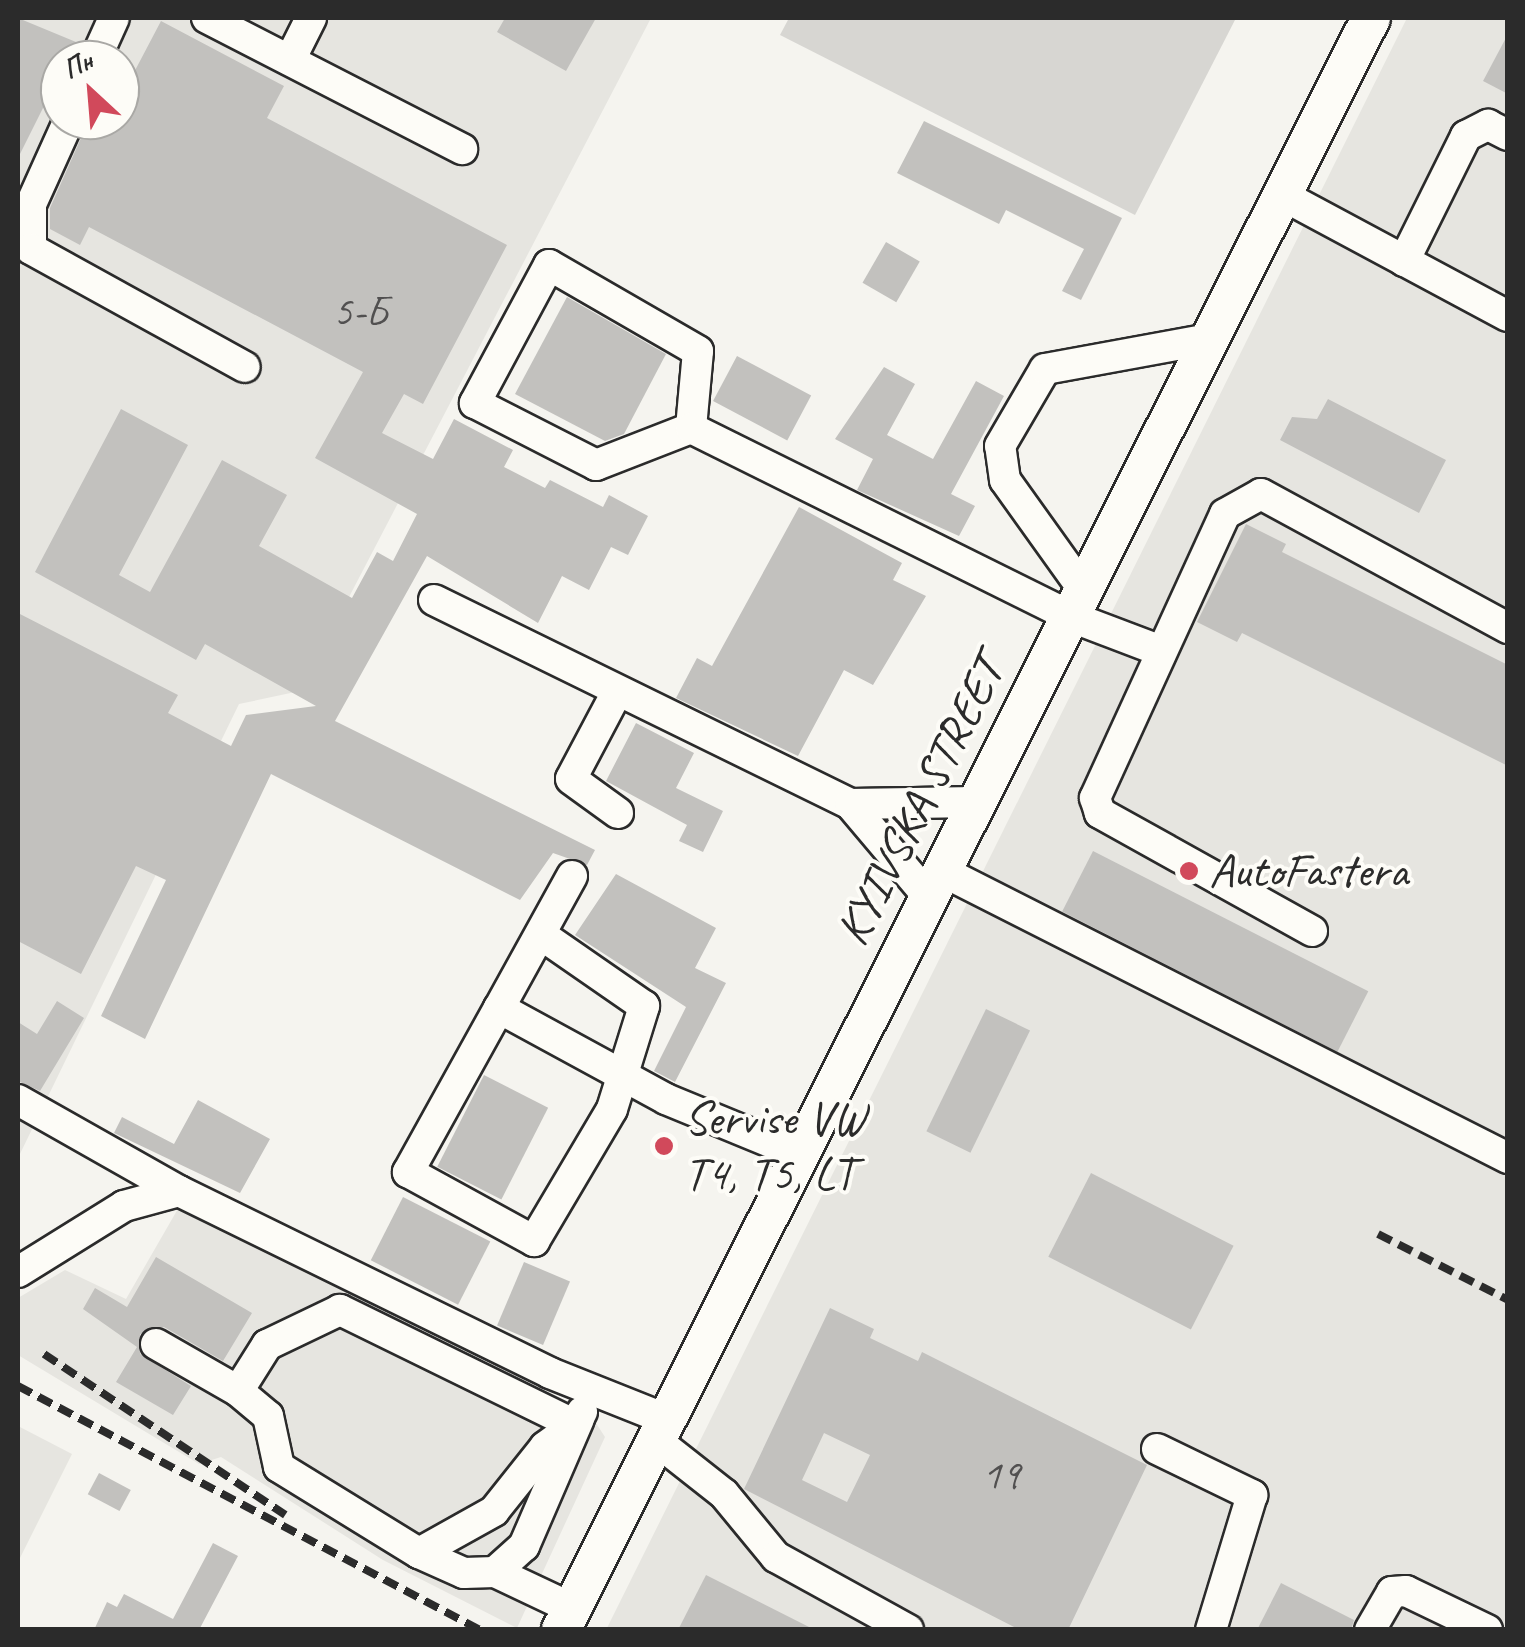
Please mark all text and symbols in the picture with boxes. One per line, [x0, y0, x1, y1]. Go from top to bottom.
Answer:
north arrow [40, 40, 140, 140]
text: Пн [57, 42, 98, 87]
house number: 5-Б [333, 287, 387, 337]
street label: KYIVSKA STREET [823, 648, 1017, 954]
place label: AutoFastera [1209, 842, 1408, 900]
marker: AutoFastera [1178, 860, 1200, 882]
place label: Servise VW T4, T5, LT [684, 1089, 866, 1202]
marker: Servise VW T4, T5, LT [653, 1135, 675, 1157]
house number: 19 [982, 1450, 1020, 1500]

